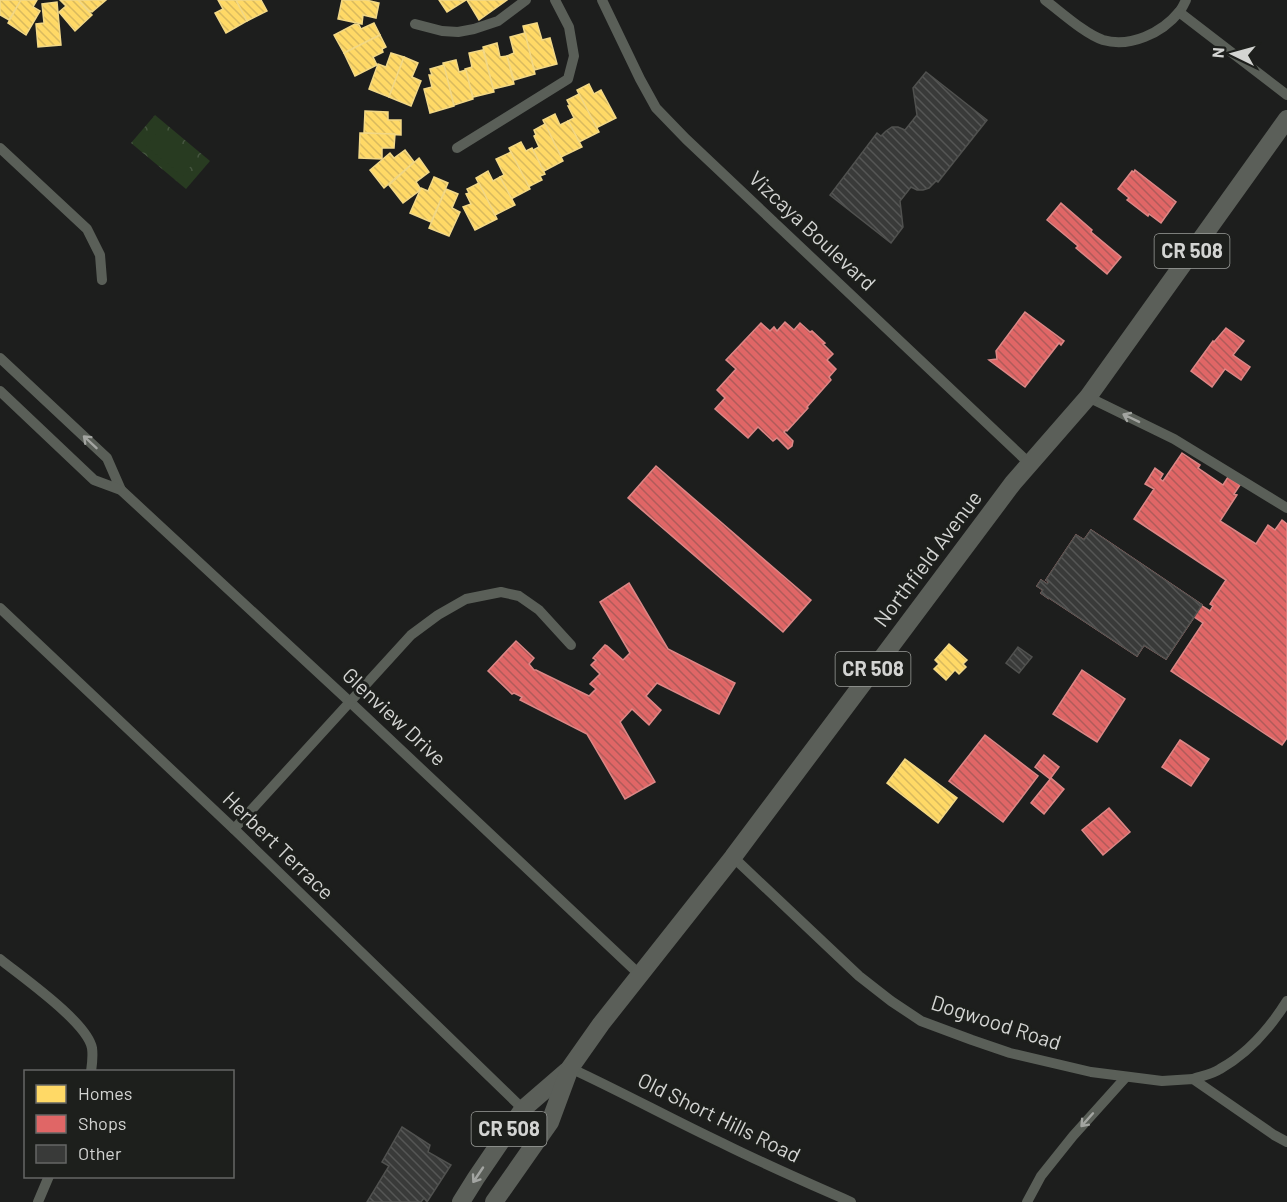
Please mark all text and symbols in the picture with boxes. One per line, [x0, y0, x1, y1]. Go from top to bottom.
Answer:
north arrow [1203, 24, 1263, 84]
text: N [1208, 47, 1227, 59]
street label: Vizcaya Boulevard [744, 165, 882, 295]
road number: CR 508 [1154, 234, 1230, 268]
one-way arrow [1122, 412, 1140, 423]
one-way arrow [82, 434, 97, 449]
street label: Northfield Avenue [868, 485, 986, 631]
road number: CR 508 [836, 652, 910, 686]
street label: Glenview Drive [338, 662, 452, 770]
street label: Herbert Terrace [218, 786, 340, 904]
street label: Dogwood Road [928, 989, 1065, 1054]
street label: Old Short Hills Road [634, 1066, 805, 1167]
legend [24, 1070, 234, 1178]
text: Homes [78, 1082, 132, 1104]
text: Shops [78, 1112, 127, 1134]
road number: CR 508 [472, 1112, 546, 1146]
one-way arrow [1080, 1113, 1094, 1128]
text: Other [78, 1142, 122, 1164]
one-way arrow [472, 1166, 484, 1183]

